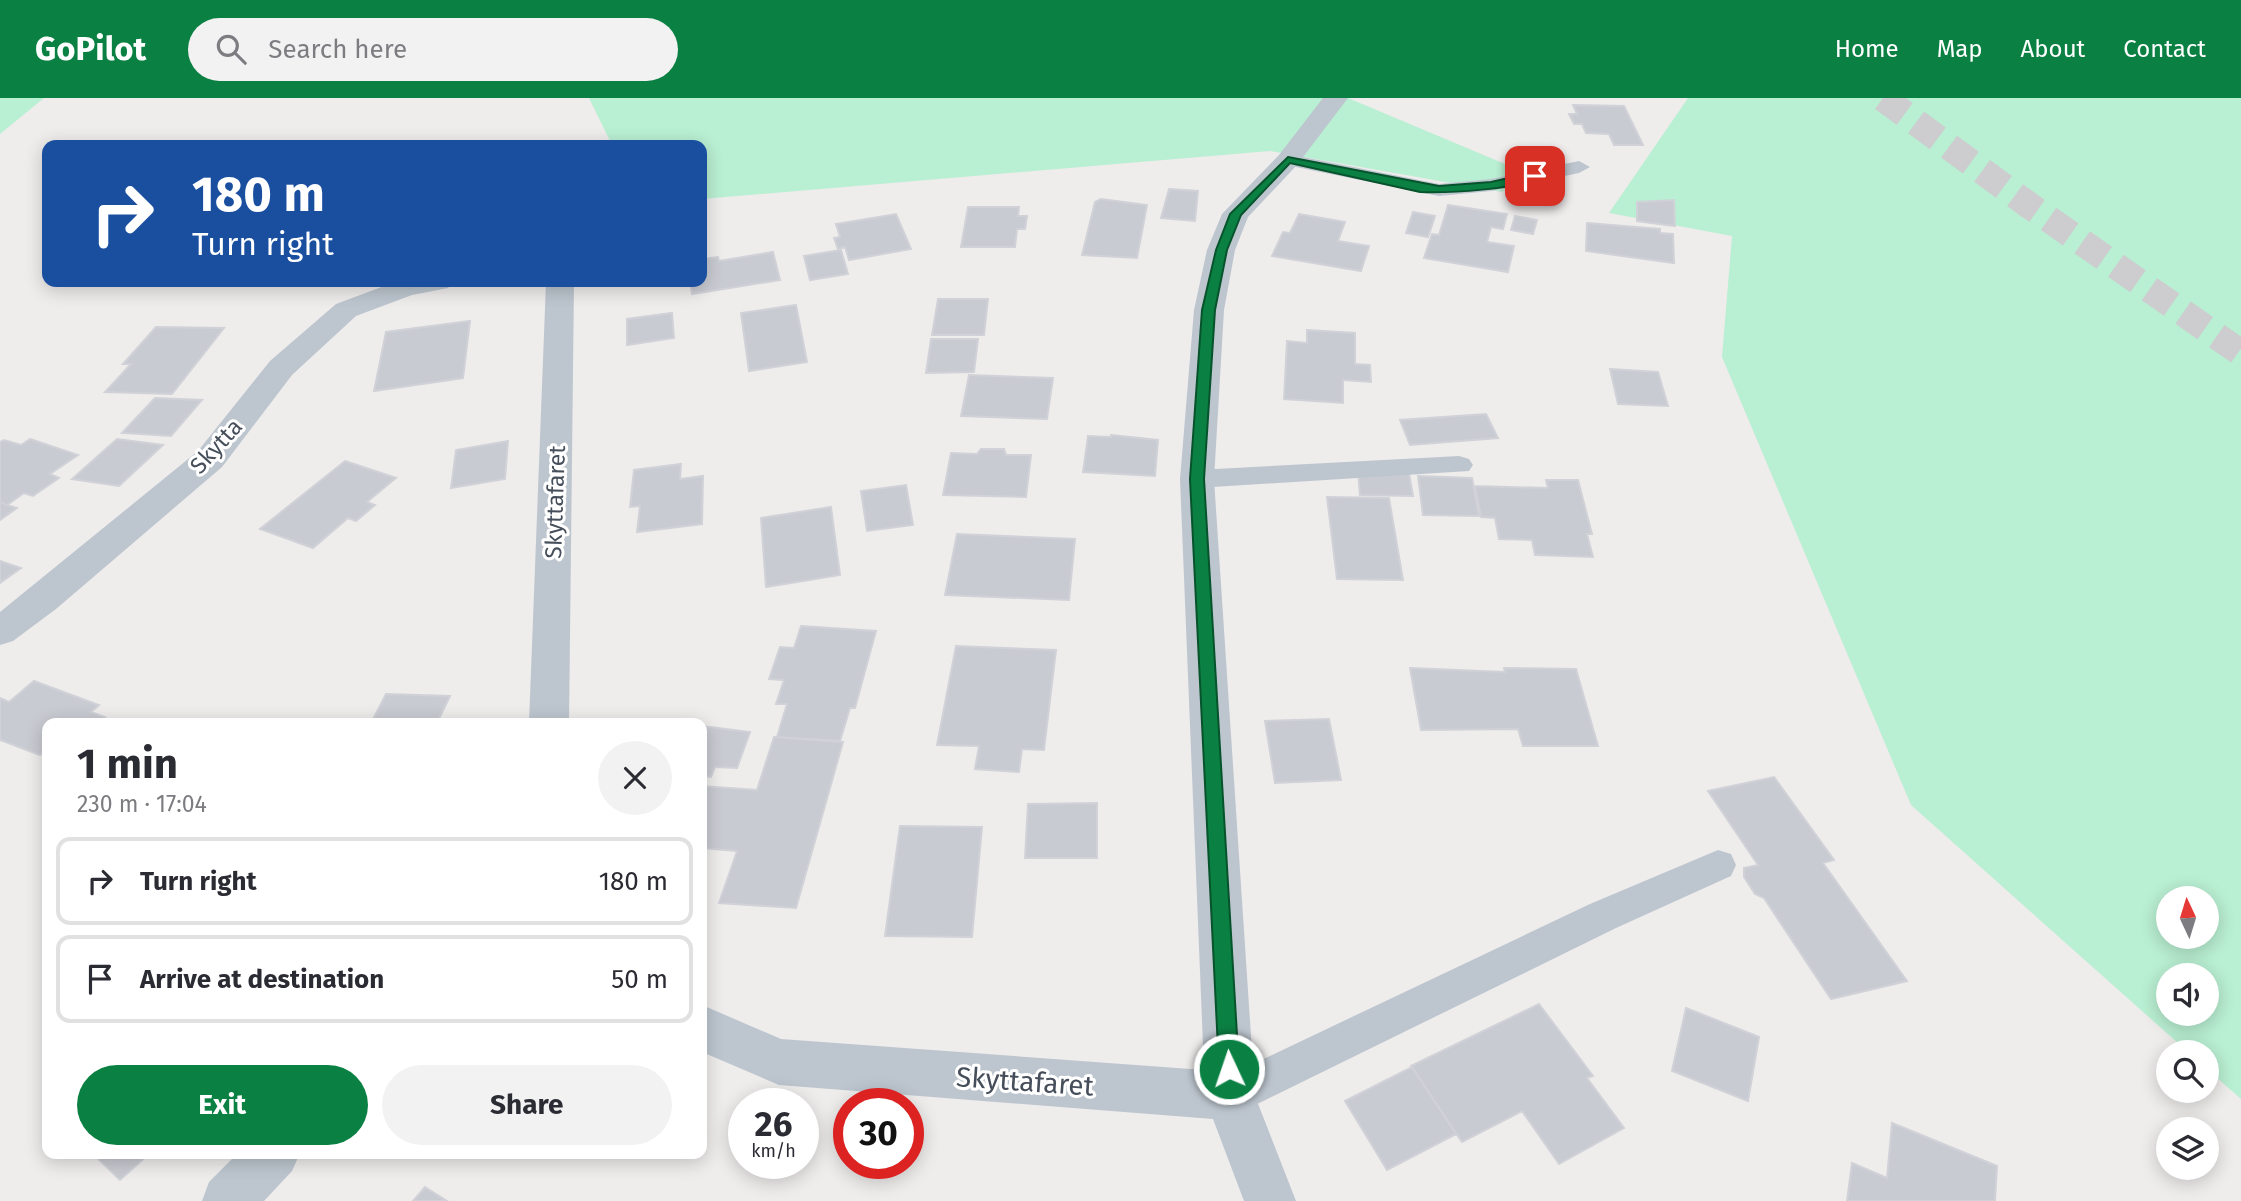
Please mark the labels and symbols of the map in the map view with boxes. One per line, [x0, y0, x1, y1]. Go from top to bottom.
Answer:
pin [1505, 146, 1565, 206]
street label: Skytta [184, 413, 248, 479]
street label: Skyttafaret [539, 444, 571, 559]
north arrow [2156, 886, 2219, 948]
position arrow [1192, 1032, 1266, 1106]
street label: Skyttafaret [955, 1060, 1096, 1103]
speed limit sign: 30 [833, 1088, 924, 1179]

